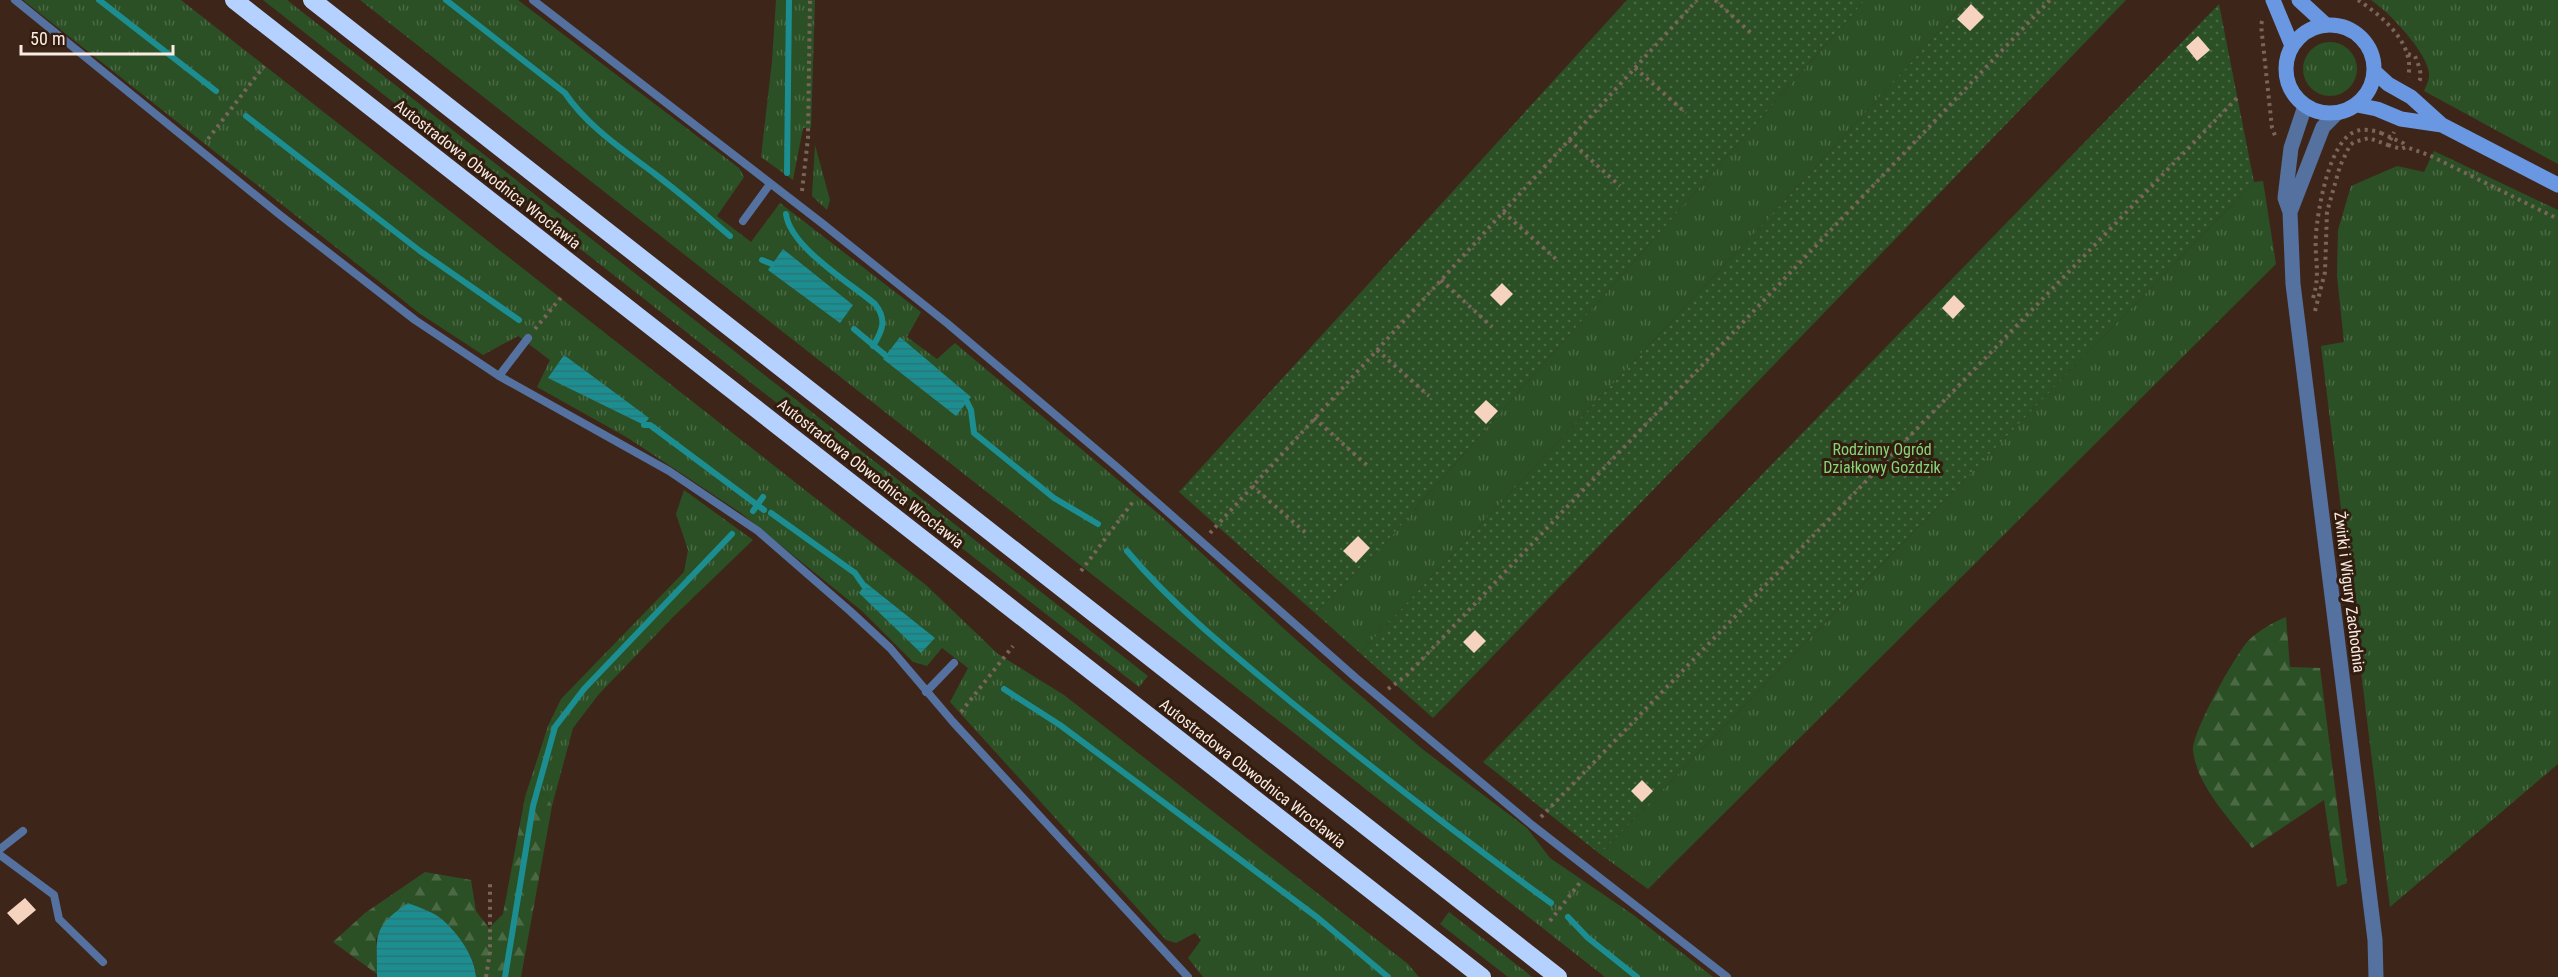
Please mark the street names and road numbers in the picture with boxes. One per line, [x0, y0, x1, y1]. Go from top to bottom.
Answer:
street label: Autostradowa Obwodnica Wrocławia [391, 96, 585, 253]
street label: Autostradowa Obwodnica Wrocławia [774, 395, 968, 552]
street label: Żwirki i Wigury Zachodnia [2330, 510, 2369, 674]
street label: Autostradowa Obwodnica Wrocławia [1156, 695, 1350, 852]

